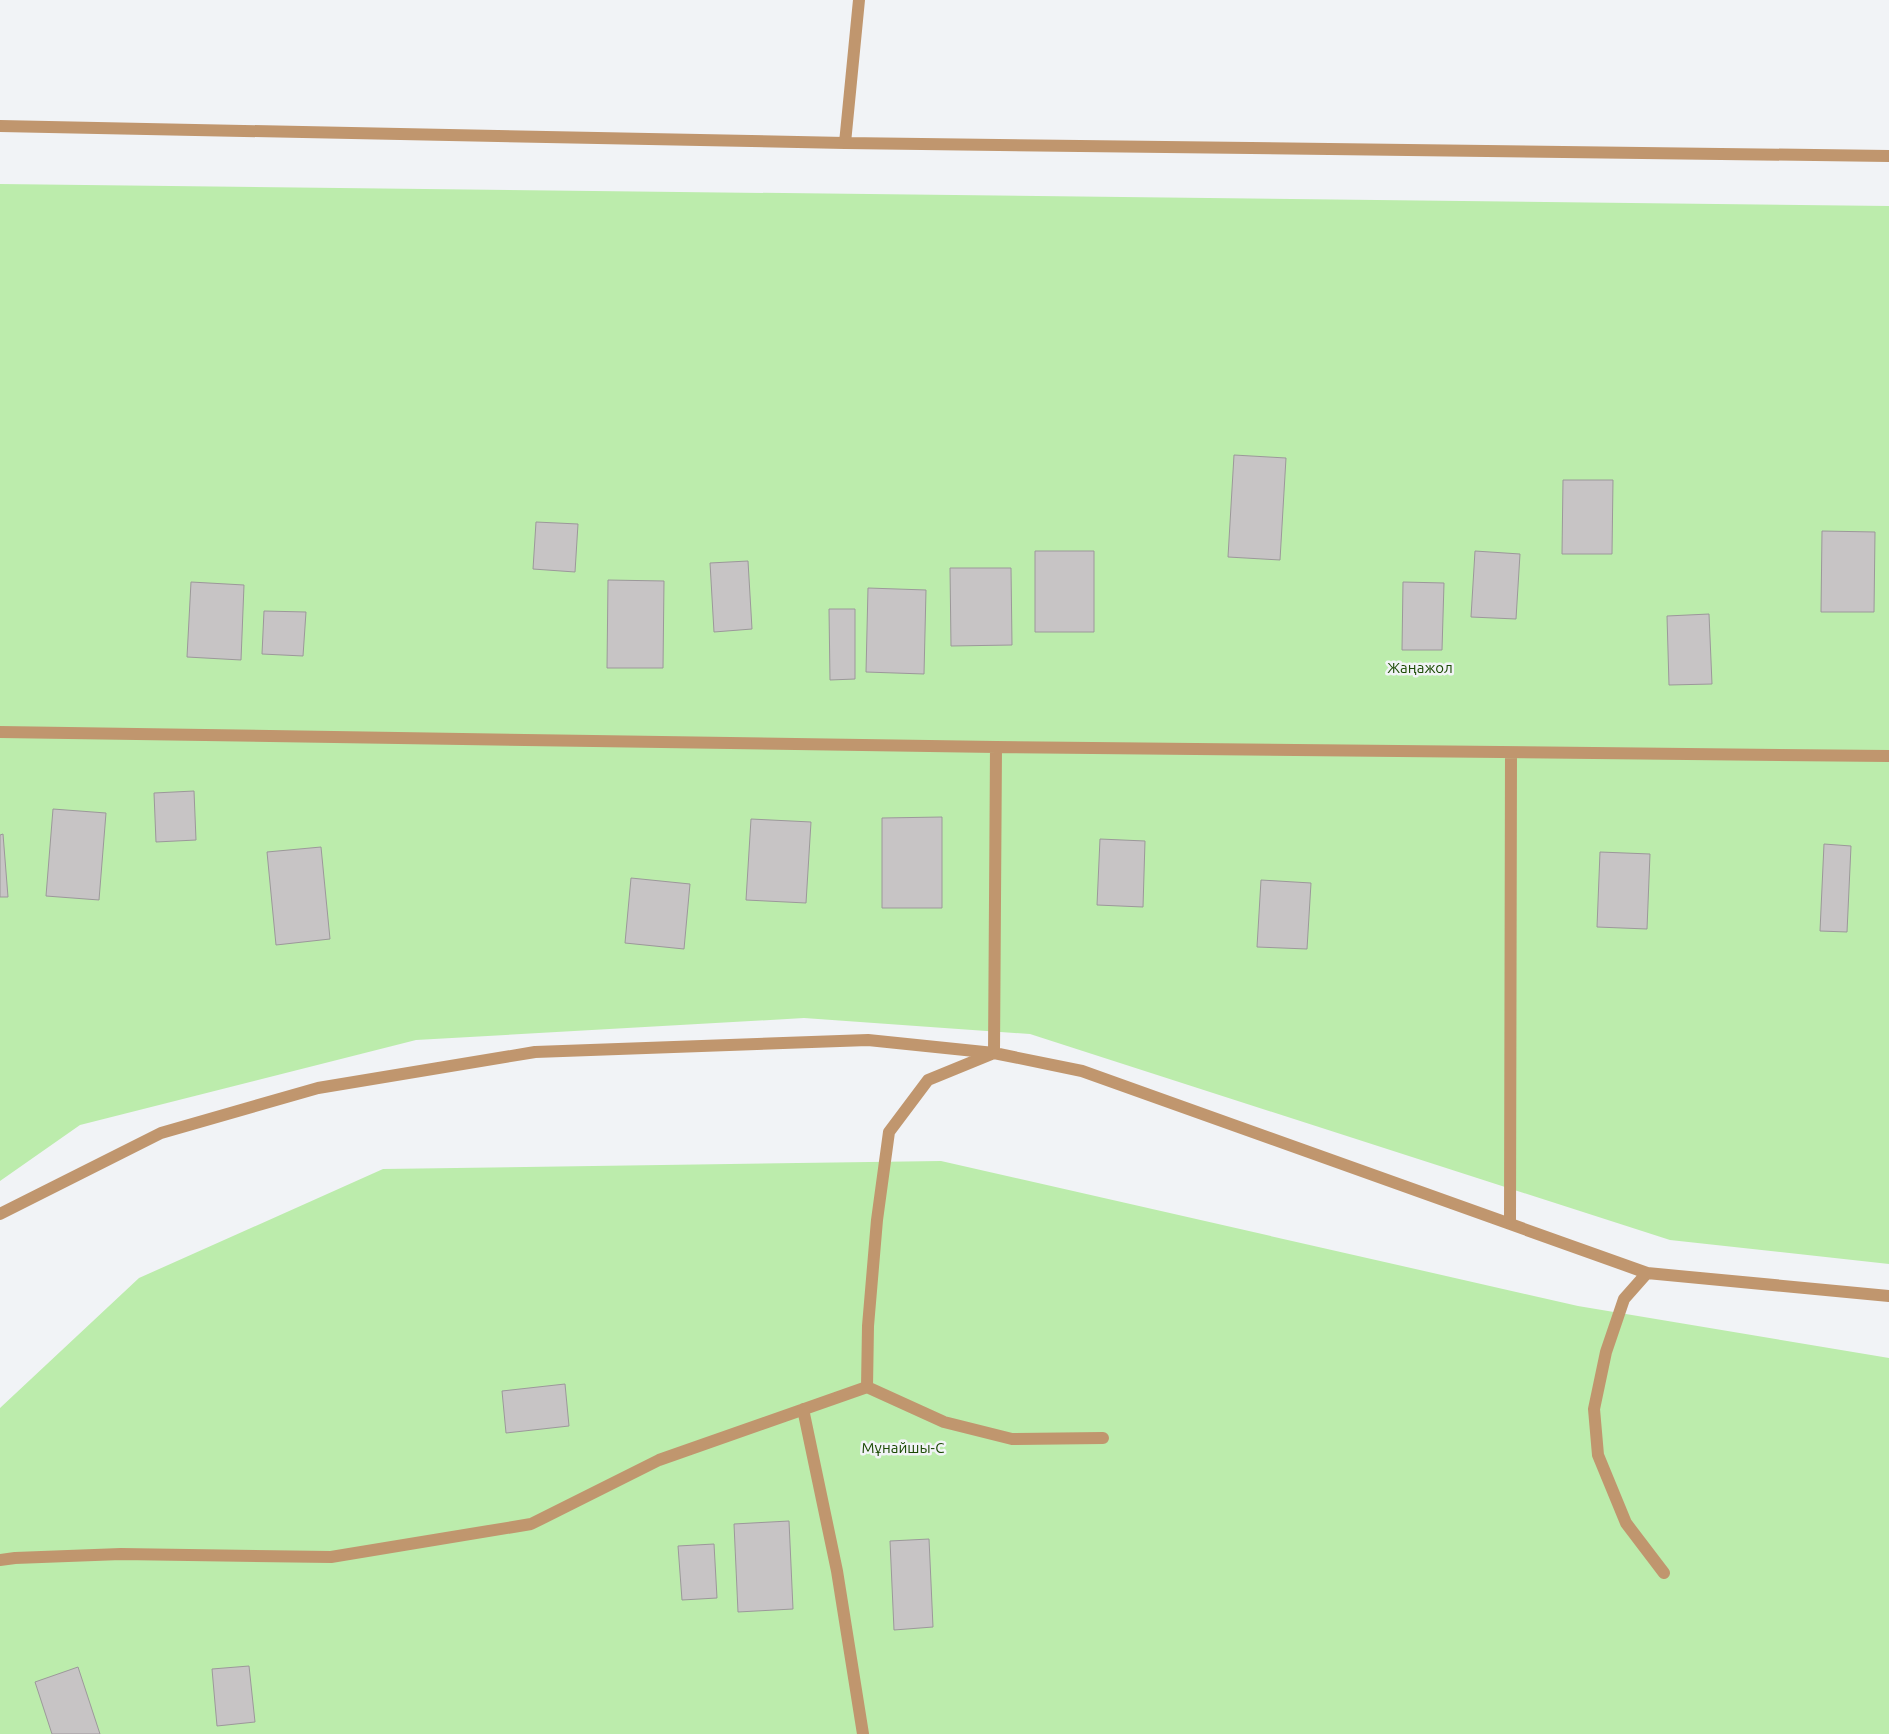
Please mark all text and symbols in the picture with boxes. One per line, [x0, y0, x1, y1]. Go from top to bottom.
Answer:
park label: Жаңажол [1387, 659, 1453, 676]
park label: Мұнайшы-С [862, 1439, 944, 1456]

